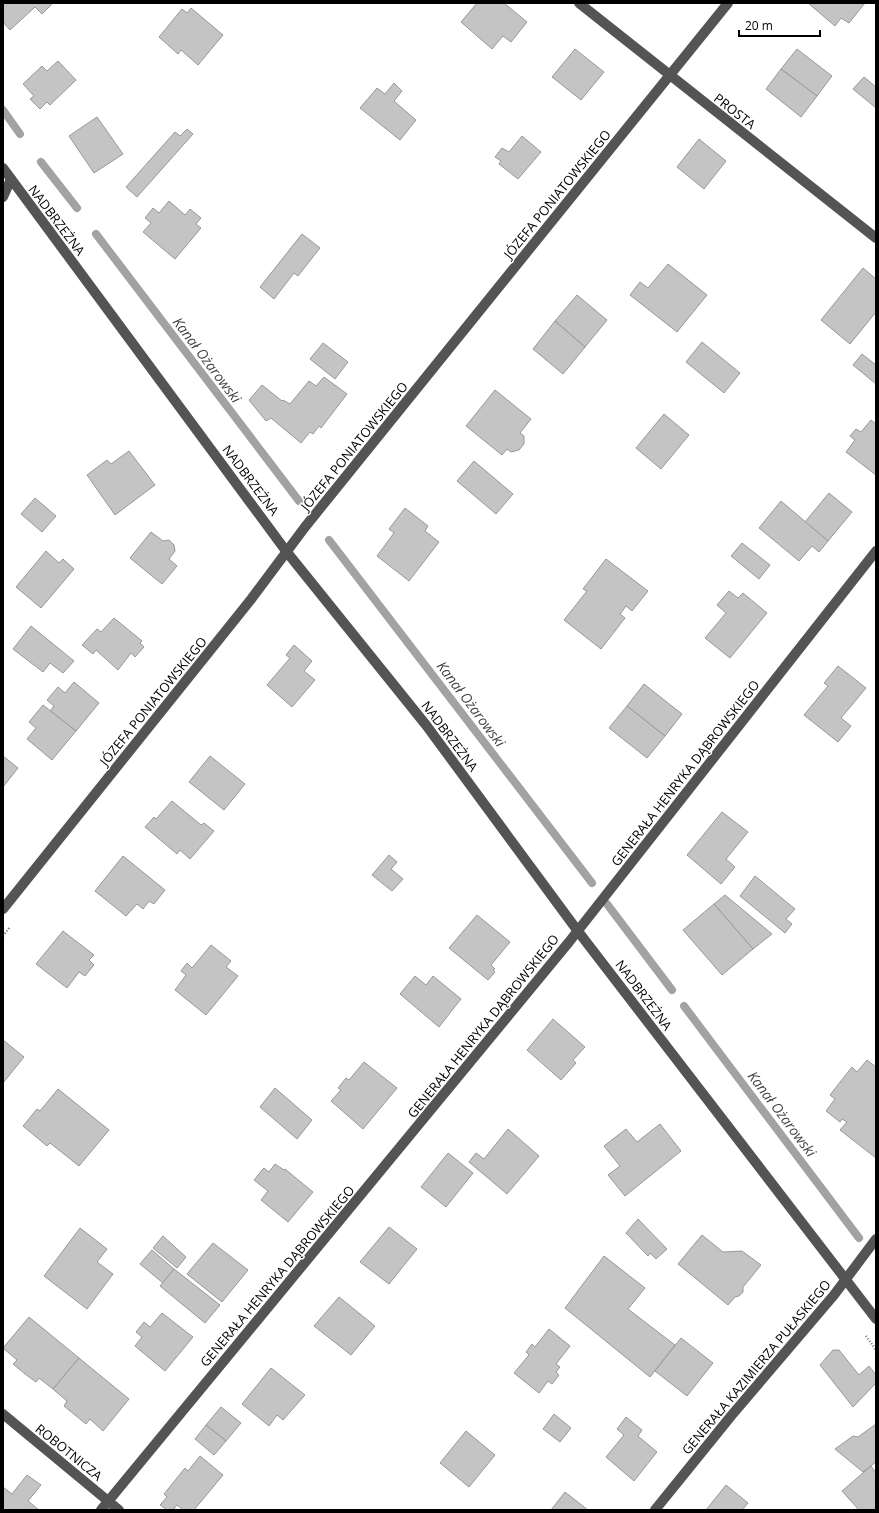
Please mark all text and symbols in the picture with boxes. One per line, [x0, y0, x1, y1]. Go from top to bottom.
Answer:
scale bar [739, 12, 820, 38]
text: 20 m [745, 17, 773, 34]
street label: PROSTA [710, 89, 760, 133]
street label: JÓZEFA PONIATOWSKIEGO [498, 126, 615, 264]
street label: NADBRZEŻNA [25, 181, 90, 260]
water label: Kanał Ożarowski [169, 313, 246, 407]
street label: JÓZEFA PONIATOWSKIEGO [295, 378, 412, 516]
street label: NADBRZEŻNA [219, 441, 284, 520]
street label: JÓZEFA PONIATOWSKIEGO [94, 633, 211, 771]
water label: Kanał Ożarowski [433, 657, 510, 751]
street label: GENERAŁA HENRYKA DĄBROWSKIEGO [607, 676, 763, 870]
street label: NADBRZEŻNA [418, 697, 483, 776]
street label: GENERAŁA HENRYKA DĄBROWSKIEGO [403, 930, 563, 1122]
street label: NADBRZEŻNA [612, 956, 677, 1035]
water label: Kanał Ożarowski [744, 1067, 821, 1161]
street label: GENERAŁA HENRYKA DĄBROWSKIEGO [196, 1182, 358, 1370]
street label: GENERAŁA KAZIMIERZA PUŁASKIEGO [677, 1276, 835, 1458]
street label: ROBOTNICZA [32, 1419, 107, 1485]

